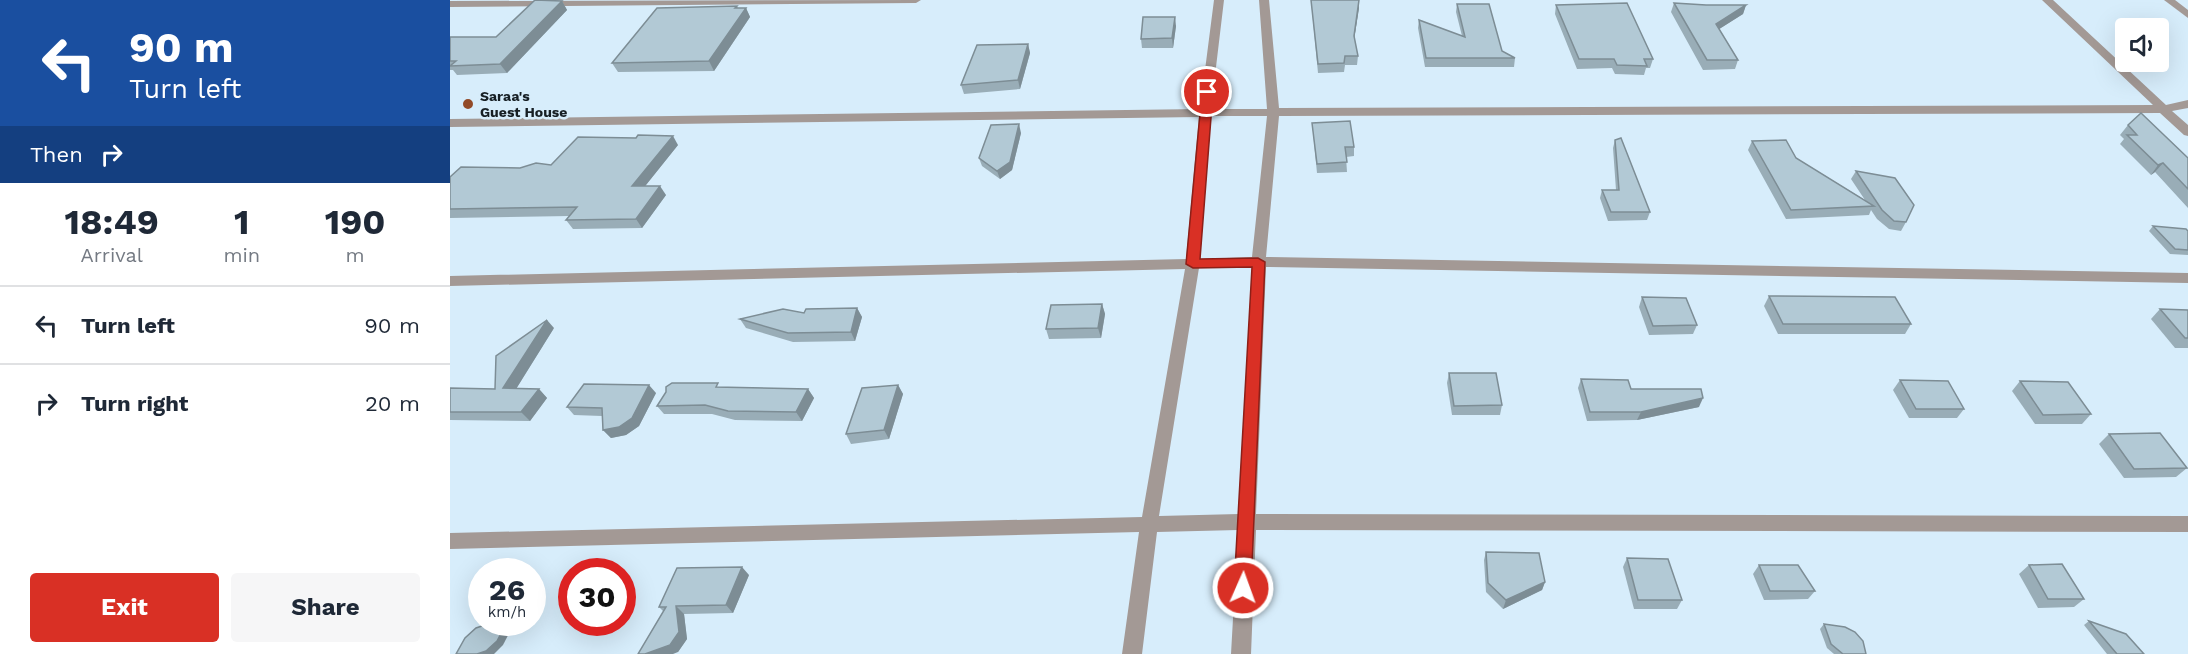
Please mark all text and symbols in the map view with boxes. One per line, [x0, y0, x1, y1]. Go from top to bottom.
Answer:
map controls [2115, 18, 2169, 72]
button: sound [2115, 18, 2169, 72]
text: 90 m [129, 23, 233, 72]
icon: left [30, 24, 108, 102]
pin [1181, 66, 1232, 117]
text: Turn left [129, 73, 241, 105]
icon: arrive [1190, 75, 1223, 108]
place label: Saraa's Guest House [480, 88, 567, 120]
marker: Saraa's Guest House [461, 97, 475, 111]
icon: right [95, 138, 128, 171]
text: Then [30, 142, 83, 167]
text: 18:49 [64, 201, 159, 243]
text: 1 [234, 201, 250, 243]
text: 190 [325, 201, 386, 243]
text: Arrival [80, 243, 143, 267]
text: min [223, 243, 260, 267]
text: m [346, 243, 365, 267]
icon: left [30, 309, 63, 342]
text: Turn left [81, 313, 175, 338]
text: 90 m [364, 313, 420, 338]
icon: right [30, 387, 63, 420]
text: Turn right [81, 391, 188, 416]
text: 20 m [365, 391, 420, 416]
position arrow [1211, 556, 1275, 620]
speed limit sign: 30 [558, 558, 636, 636]
text: 26 [489, 572, 525, 607]
button: Exit [30, 573, 219, 642]
button: Share [231, 573, 420, 642]
text: km/h [488, 603, 526, 621]

